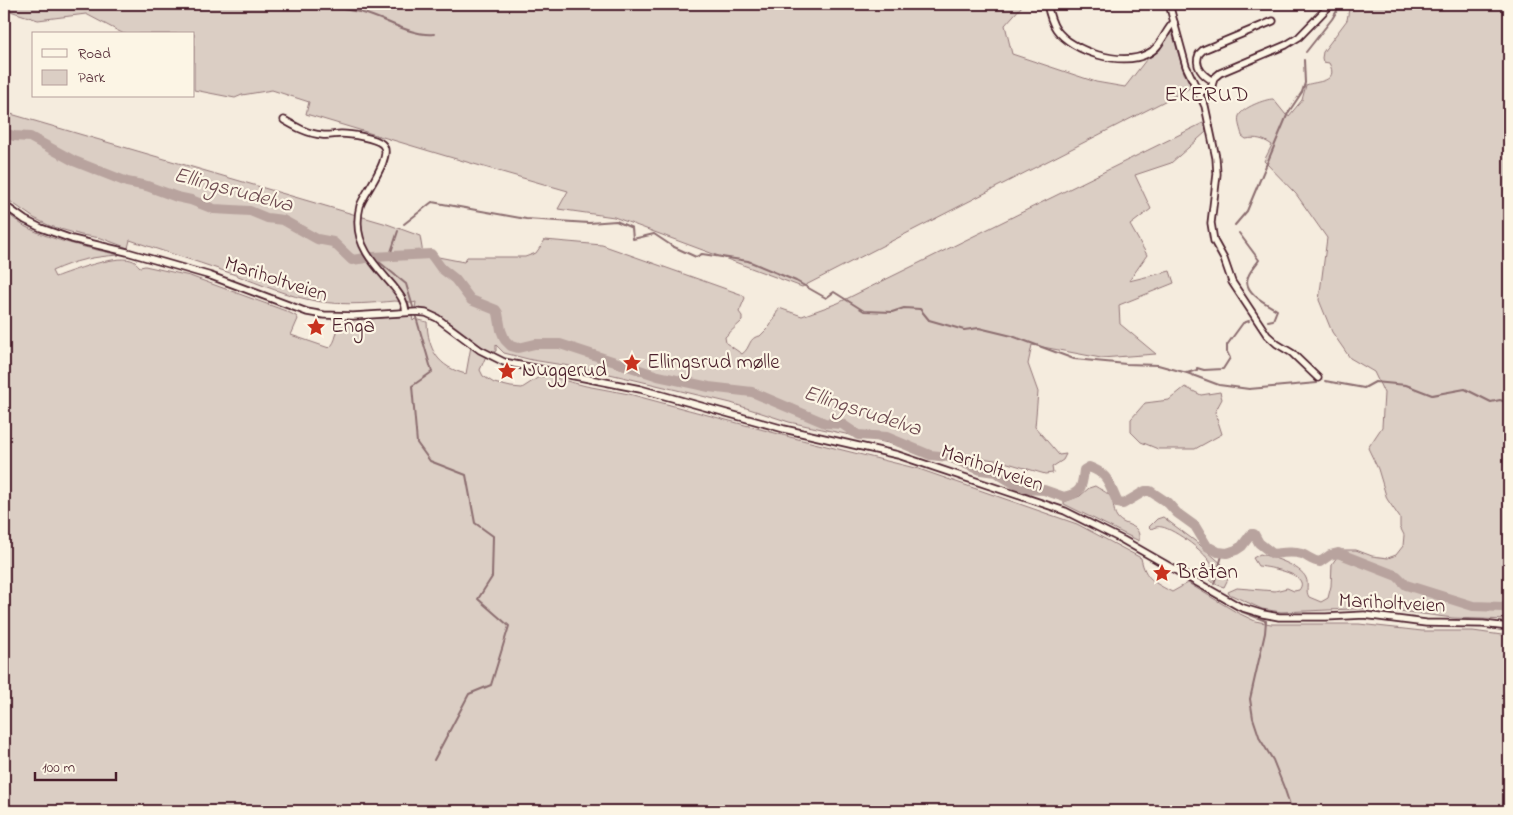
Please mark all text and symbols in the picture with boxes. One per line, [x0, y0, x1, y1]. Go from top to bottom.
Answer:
legend [32, 32, 195, 98]
text: Road [78, 43, 111, 65]
text: Park [78, 67, 106, 89]
district label: EKERUD [1164, 80, 1250, 112]
water label: Ellingsrudelva [170, 160, 297, 223]
street label: Mariholtveien [221, 249, 331, 311]
place label: Enga [331, 312, 375, 344]
place icon: Enga [305, 316, 327, 338]
place label: Ellingsrud mølle [647, 348, 780, 380]
place icon: Ellingsrud mølle [621, 352, 643, 374]
place label: Nuggerud [522, 356, 607, 388]
place icon: Nuggerud [496, 360, 518, 382]
water label: Ellingsrudelva [799, 378, 926, 446]
street label: Mariholtveien [937, 437, 1047, 501]
place label: Bråtan [1176, 558, 1238, 588]
place icon: Bråtan [1151, 562, 1173, 584]
street label: Mariholtveien [1338, 586, 1446, 622]
scale bar [35, 750, 116, 782]
text: 100 m [42, 757, 75, 779]

